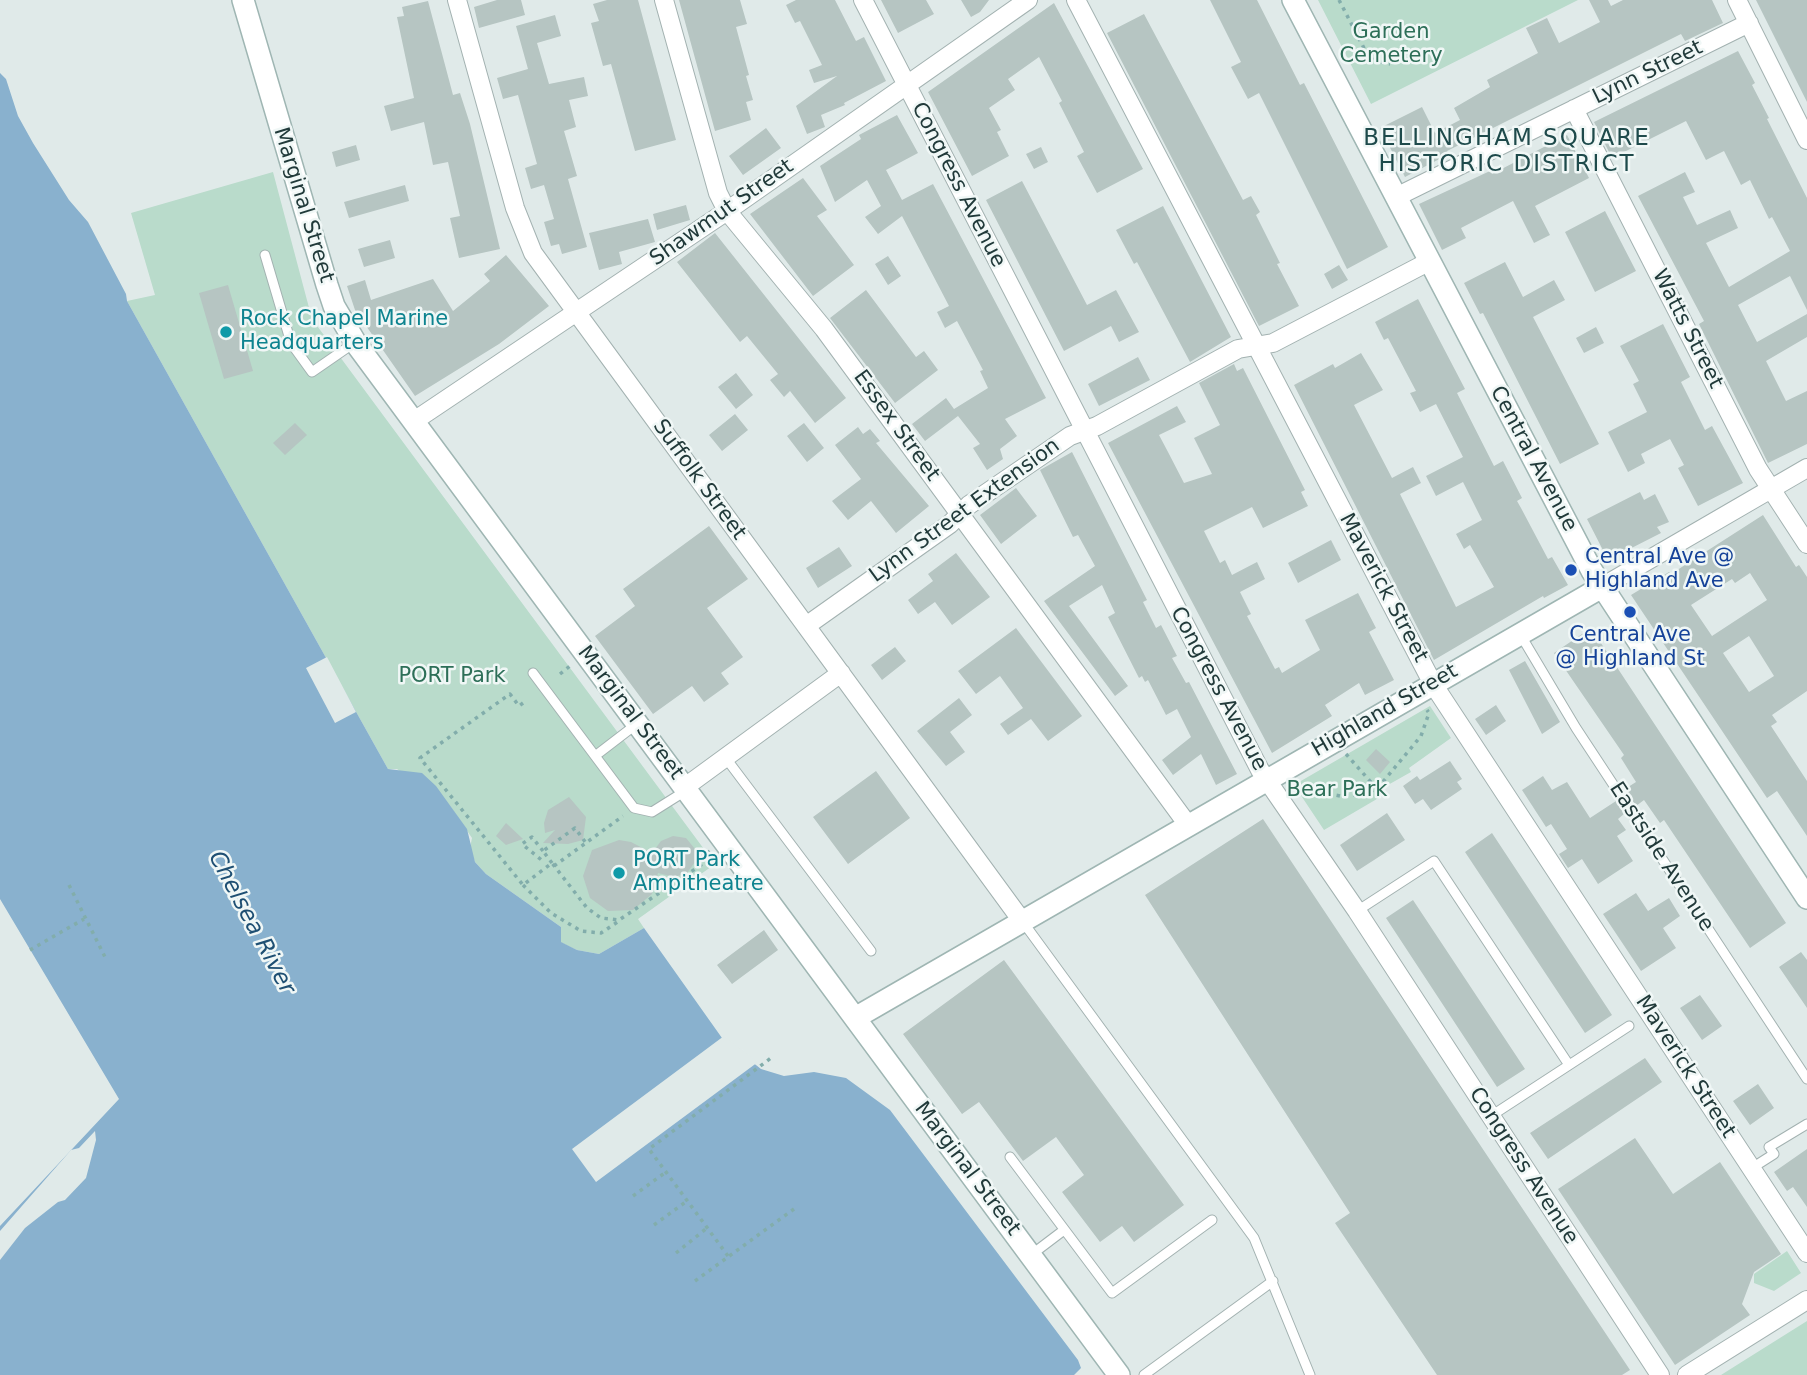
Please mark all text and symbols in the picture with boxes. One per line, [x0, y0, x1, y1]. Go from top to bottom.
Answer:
park label: Garden Cemetery [1339, 20, 1443, 70]
street label: Lynn Street [1589, 36, 1707, 110]
street label: Congress Avenue [906, 98, 1010, 272]
street label: Marginal Street [267, 124, 339, 286]
district label: BELLINGHAM SQUARE HISTORIC DISTRICT [1365, 125, 1649, 179]
street label: Shawmut Street [645, 154, 799, 272]
street label: Watts Street [1646, 265, 1728, 393]
place label: Rock Chapel Marine Headquarters [240, 307, 448, 357]
marker: Rock Chapel Marine Headquarters [218, 324, 234, 340]
street label: Essex Street [847, 366, 945, 486]
street label: Central Avenue [1484, 382, 1582, 536]
street label: Suffolk Street [647, 415, 751, 545]
street label: Lynn Street Extension [865, 433, 1065, 589]
street label: Maverick Street [1333, 509, 1433, 667]
place label: Central Ave @ Highland Ave [1585, 545, 1734, 595]
marker: Central Ave @ Highland Ave [1563, 562, 1579, 578]
street label: Congress Avenue [1164, 603, 1272, 775]
marker: Central Ave @ Highland St [1622, 604, 1638, 620]
place label: Central Ave @ Highland St [1555, 623, 1705, 673]
street label: Marginal Street [572, 641, 688, 785]
street label: Highland Street [1308, 659, 1462, 763]
park label: PORT Park [398, 664, 506, 690]
park label: Bear Park [1287, 778, 1387, 804]
street label: Eastside Avenue [1603, 778, 1719, 936]
water label: Chelsea River [202, 847, 300, 999]
place label: PORT Park Ampitheatre [633, 848, 764, 898]
marker: PORT Park Ampitheatre [611, 865, 627, 881]
street label: Maverick Street [1630, 991, 1740, 1143]
street label: Congress Avenue [1463, 1083, 1583, 1249]
street label: Marginal Street [909, 1097, 1025, 1241]

